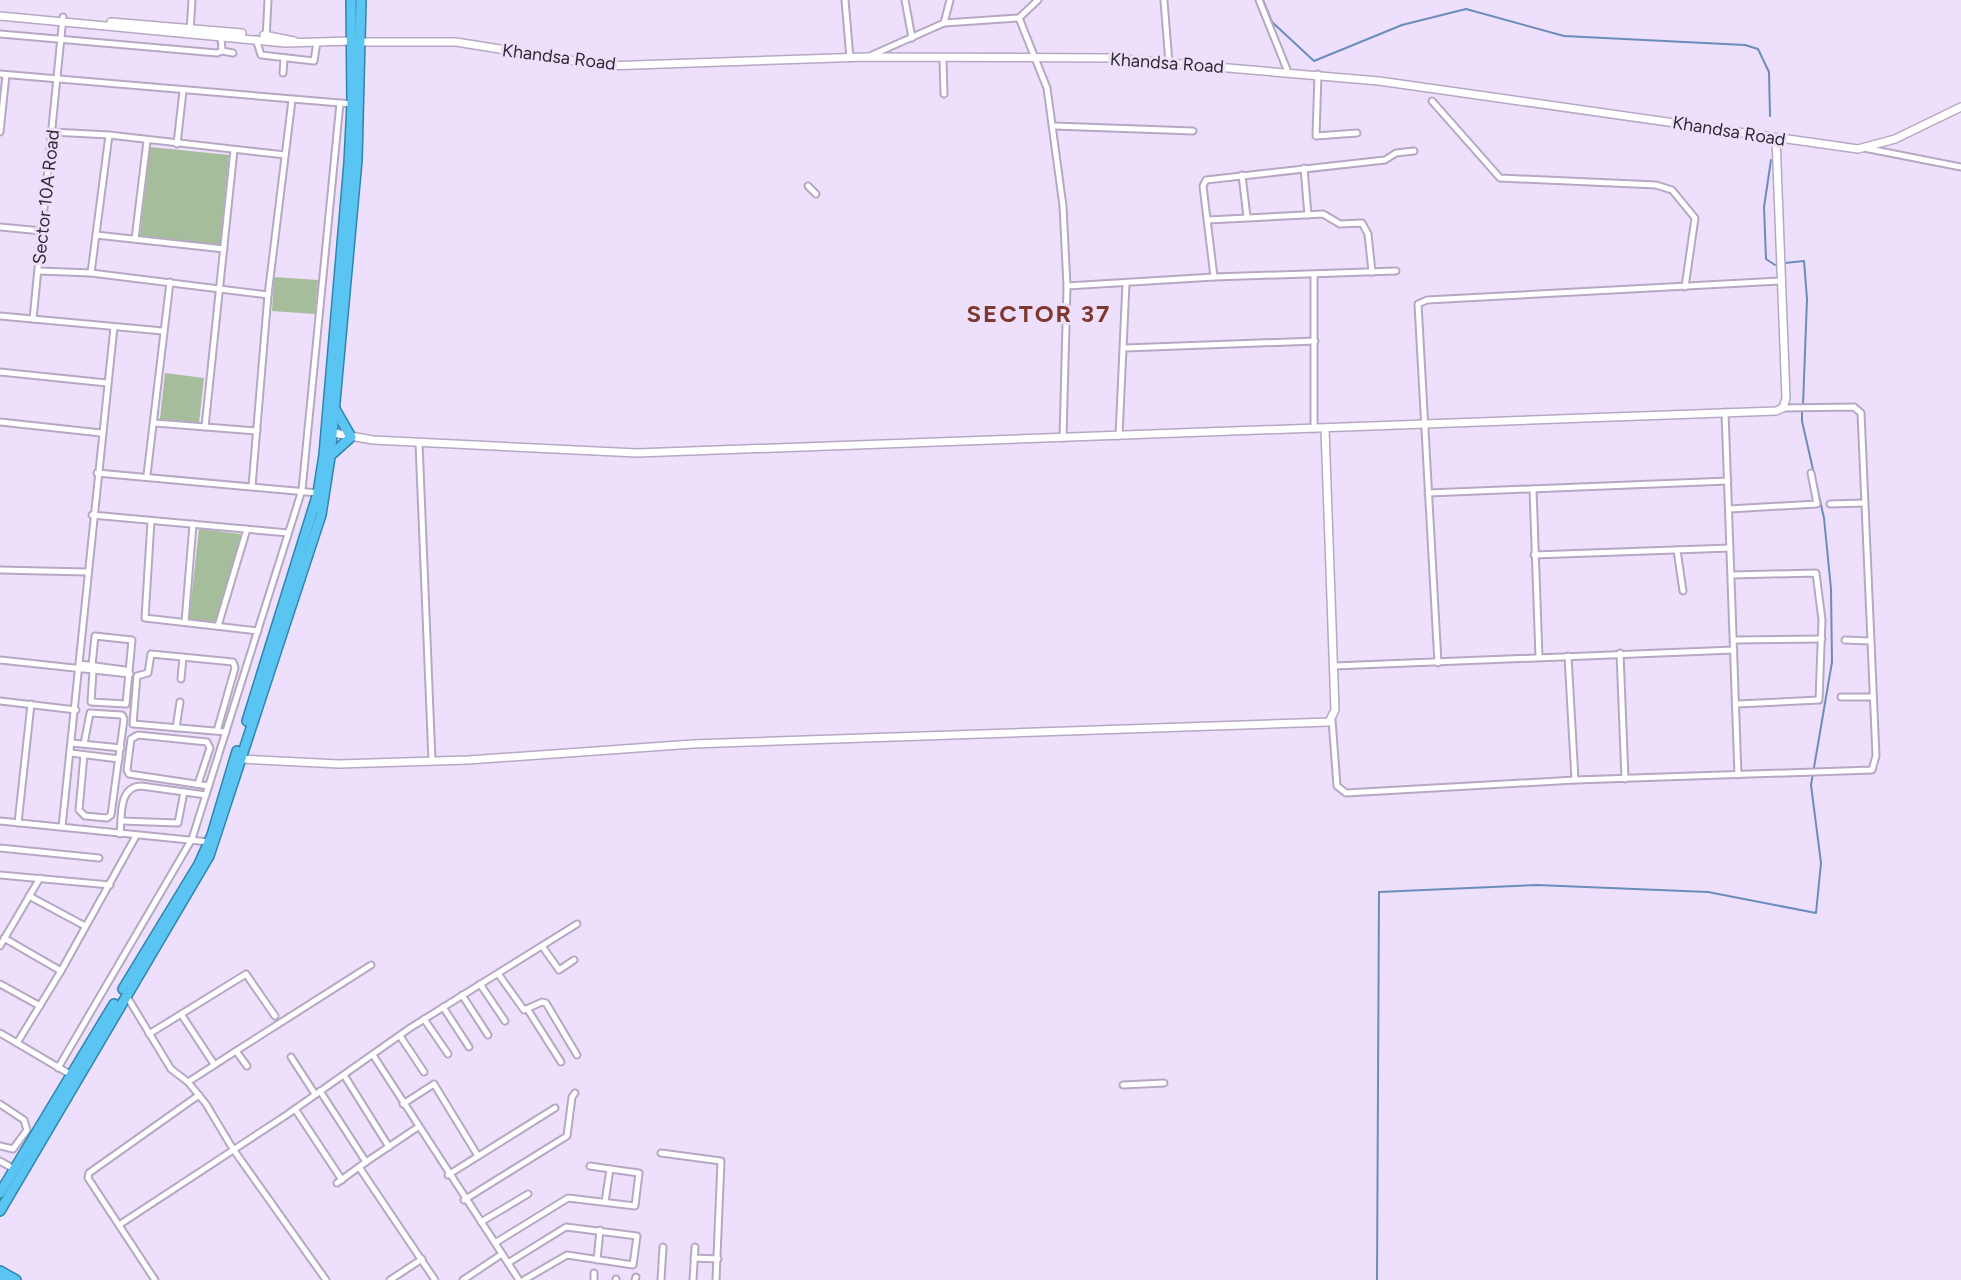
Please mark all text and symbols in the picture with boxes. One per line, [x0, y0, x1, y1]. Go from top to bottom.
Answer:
street label: Khandsa Road [501, 39, 617, 75]
street label: Khandsa Road [1109, 48, 1225, 78]
street label: Khandsa Road [1671, 111, 1787, 151]
street label: Sector 10A Road [28, 129, 64, 265]
district label: SECTOR 37 [967, 299, 1111, 328]

